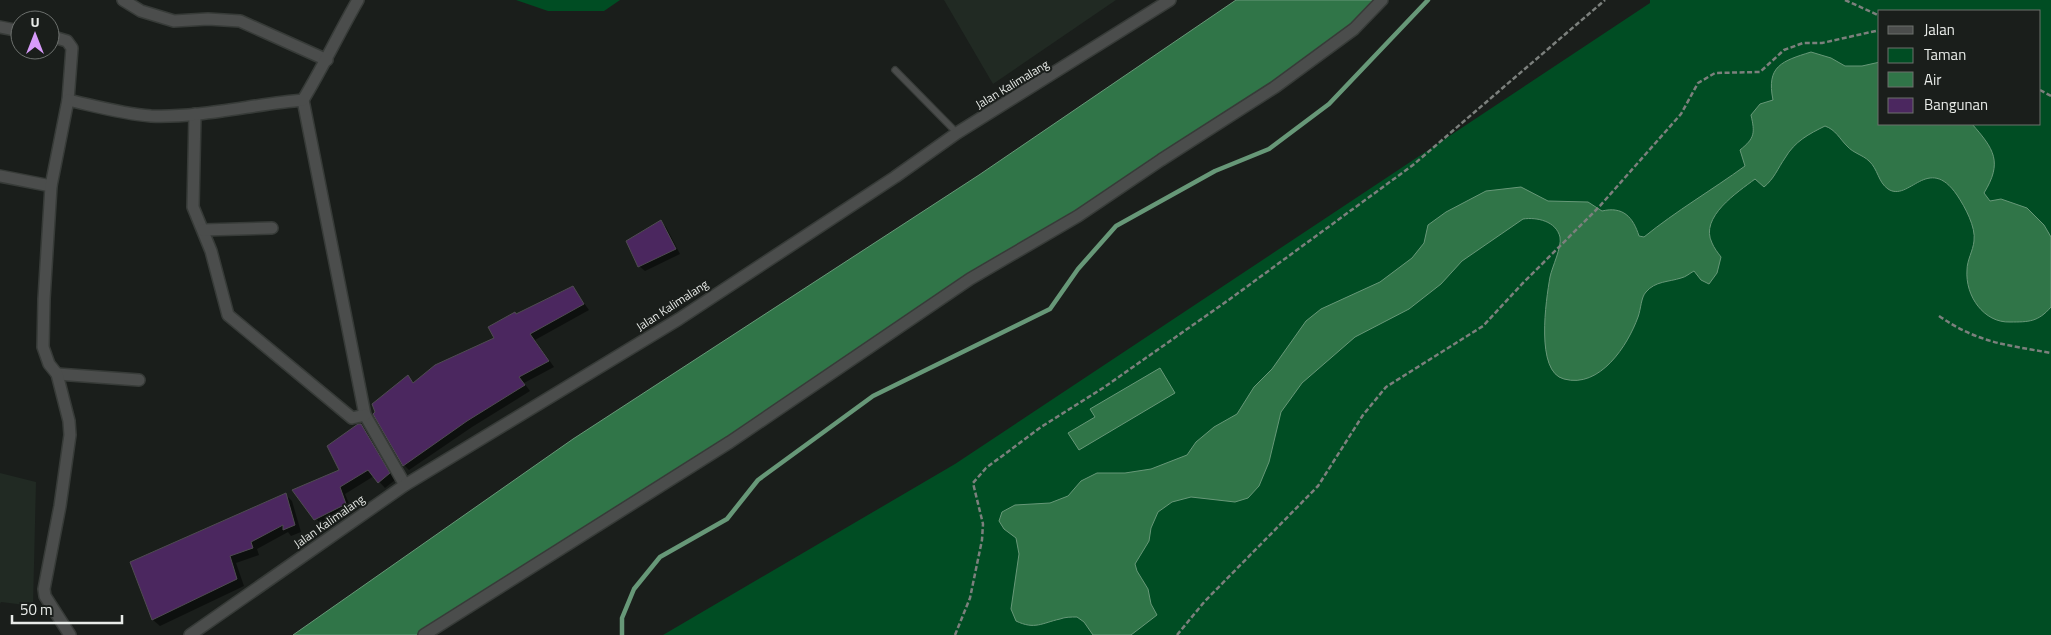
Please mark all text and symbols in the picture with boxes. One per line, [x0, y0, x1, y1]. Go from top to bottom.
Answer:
north arrow [10, 10, 60, 60]
legend [1878, 10, 2041, 125]
text: U [30, 11, 40, 32]
text: Jalan [1924, 18, 1955, 41]
text: Taman [1924, 43, 1966, 66]
street label: Jalan Kalimalang [972, 54, 1052, 114]
text: Air [1924, 68, 1941, 91]
text: Bangunan [1924, 93, 1988, 116]
street label: Jalan Kalimalang [632, 274, 712, 336]
street label: Jalan Kalimalang [290, 489, 368, 553]
scale bar [12, 592, 122, 624]
text: 50 m [20, 598, 53, 621]

